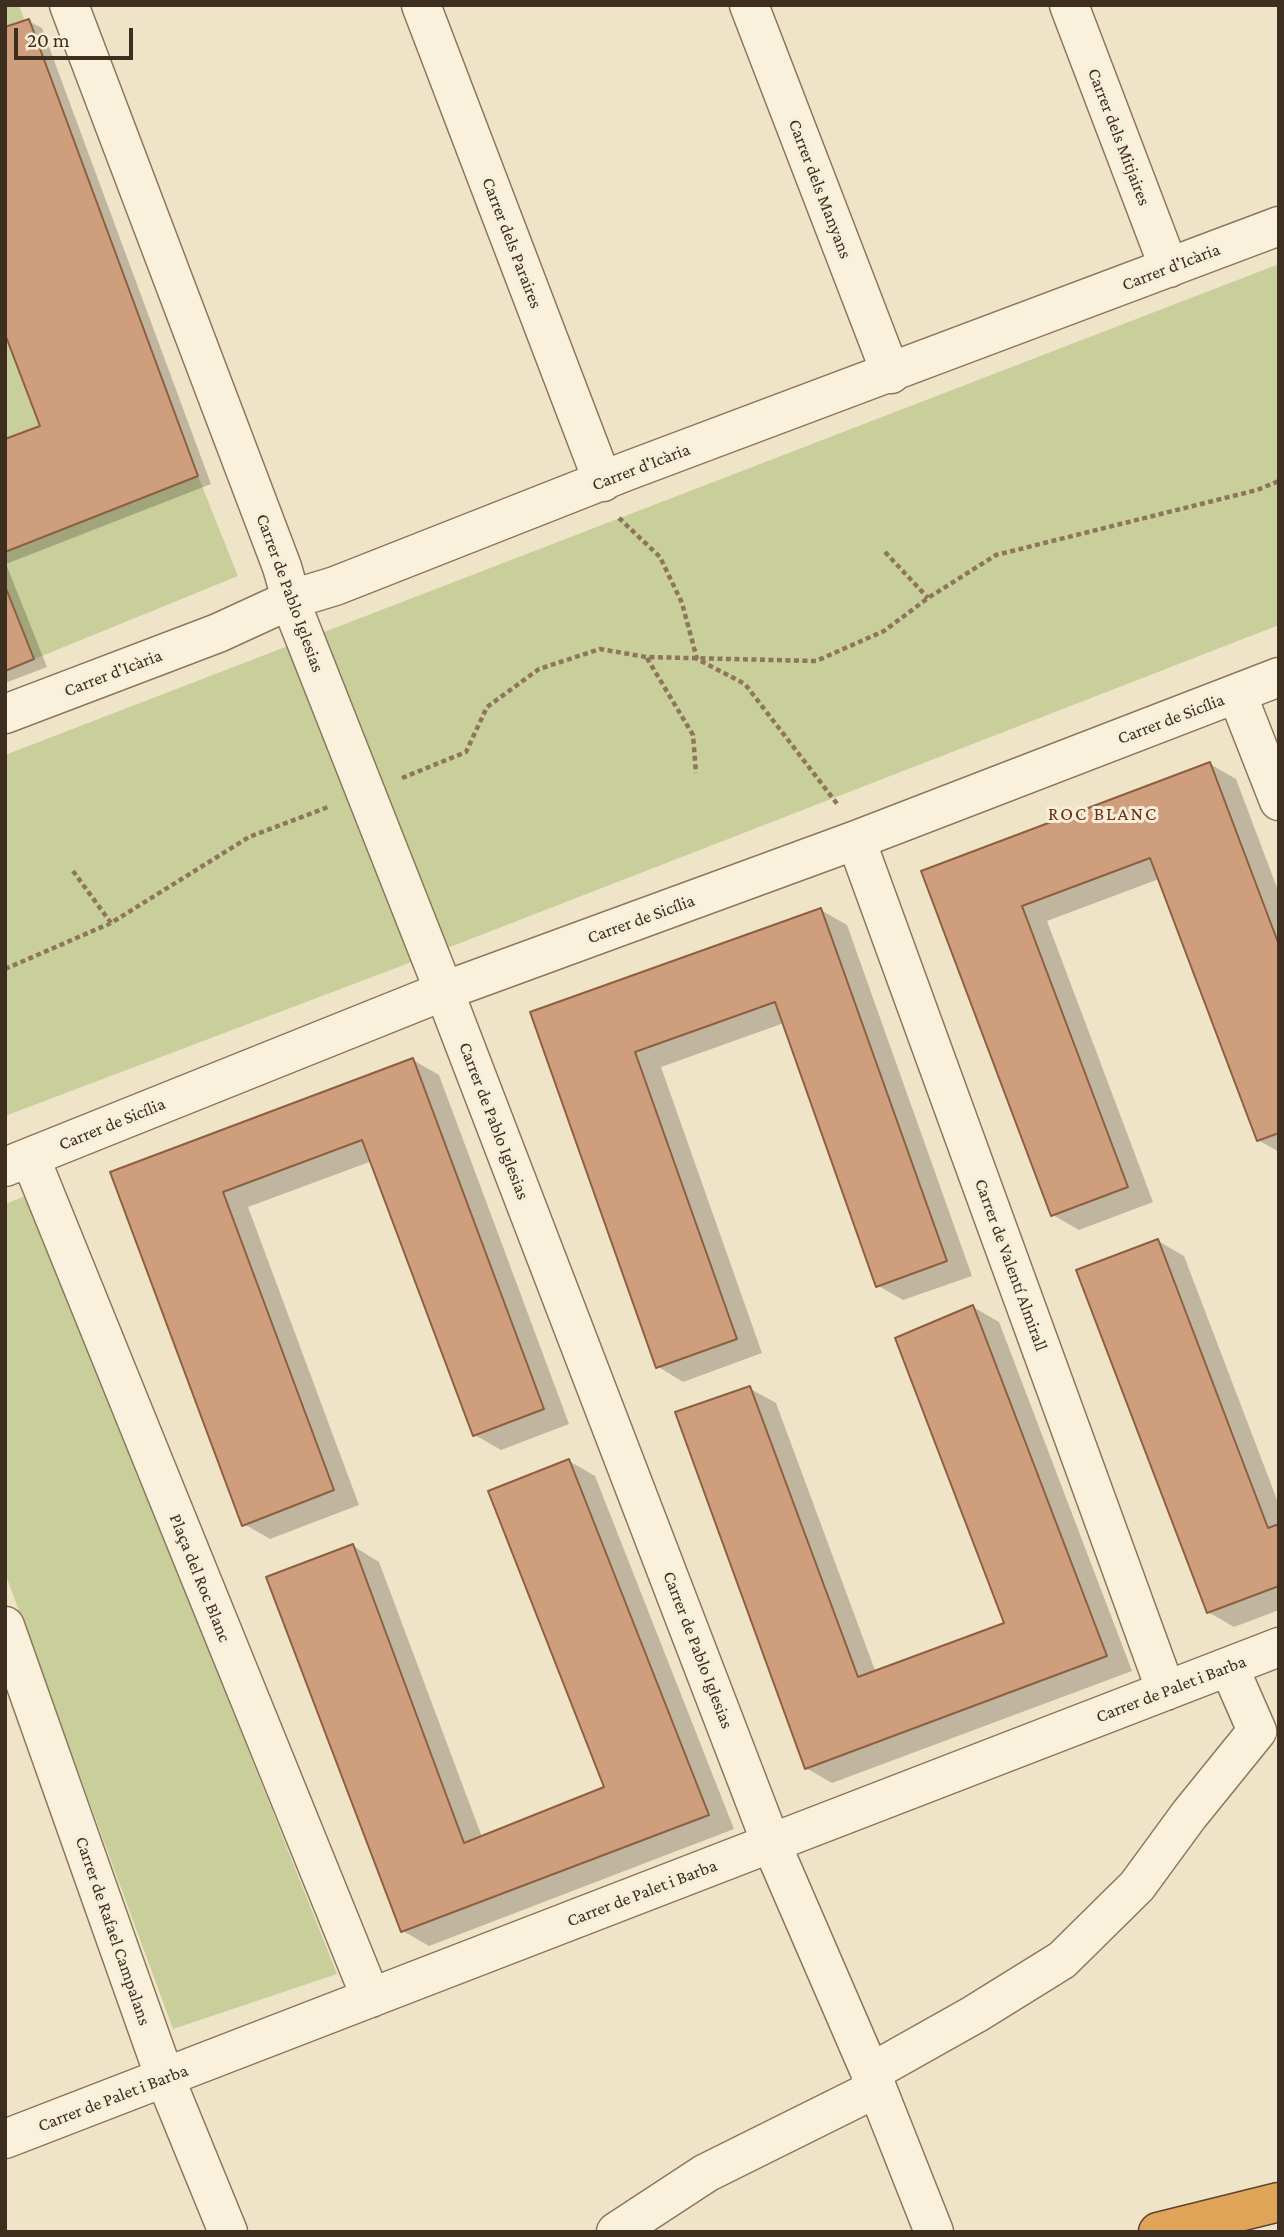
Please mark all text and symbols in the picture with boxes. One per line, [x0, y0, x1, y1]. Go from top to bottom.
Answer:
scale bar [18, 14, 136, 58]
text: 20 m [27, 28, 70, 52]
street label: Carrer dels Mitjaires [1083, 65, 1155, 209]
street label: Carrer dels Manyans [783, 116, 857, 262]
street label: Carrer dels Paraires [477, 174, 547, 312]
street label: Carrer d'Icària [1119, 238, 1223, 296]
street label: Carrer d'Icària [589, 438, 693, 496]
street label: Carrer de Pablo Iglesias [251, 511, 329, 675]
street label: Carrer d'Icària [61, 644, 165, 702]
street label: Carrer de Sicília [1114, 689, 1228, 749]
district label: ROC BLANC [1049, 803, 1157, 825]
street label: Carrer de Sicília [584, 890, 698, 948]
street label: Carrer de Pablo Iglesias [454, 1039, 534, 1203]
street label: Carrer de Sicília [56, 1093, 168, 1155]
street label: Carrer de Valentí Almirall [970, 1176, 1052, 1354]
street label: Plaça del Roc Blanc [164, 1511, 236, 1645]
street label: Carrer de Pablo Iglesias [658, 1568, 738, 1732]
street label: Carrer de Palet i Barba [1093, 1650, 1249, 1728]
street label: Carrer de Rafael Campalans [70, 1834, 156, 2028]
street label: Carrer de Palet i Barba [564, 1854, 720, 1932]
street label: Carrer de Palet i Barba [35, 2059, 191, 2137]

